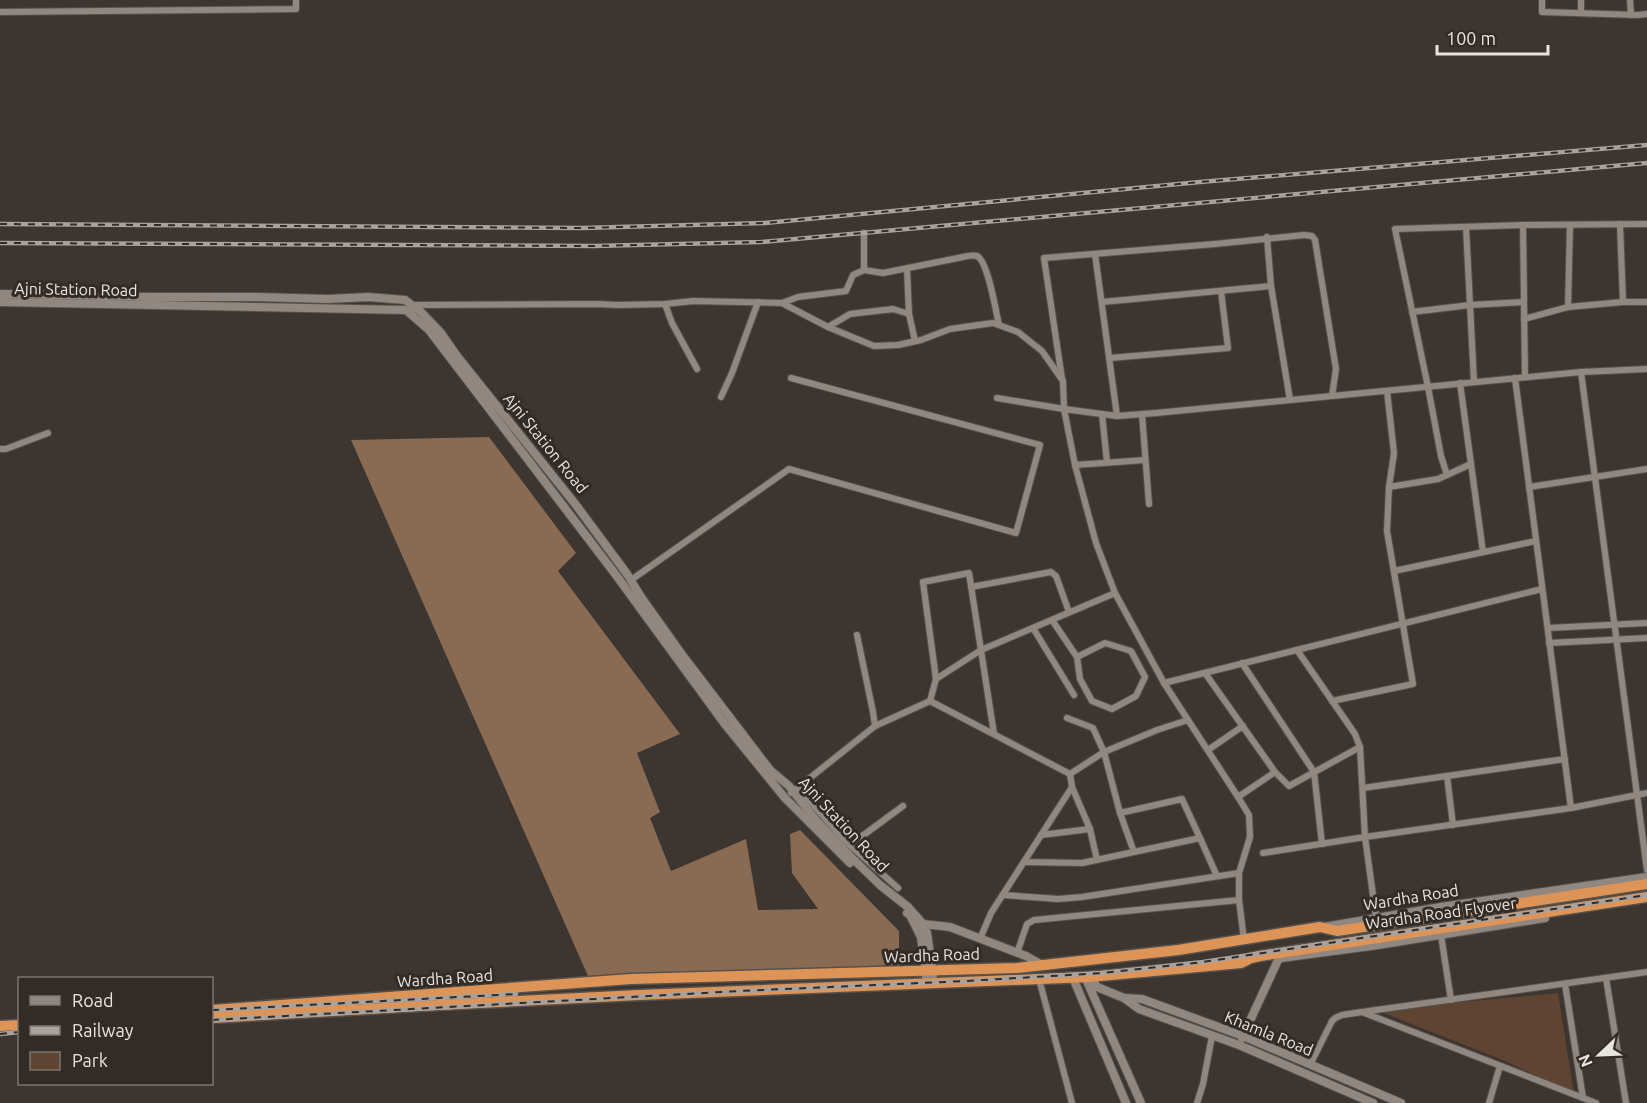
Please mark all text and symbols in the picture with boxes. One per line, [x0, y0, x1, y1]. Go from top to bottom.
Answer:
scale bar [1437, 18, 1548, 56]
text: 100 m [1446, 28, 1496, 48]
street label: Ajni Station Road [14, 279, 138, 299]
street label: Ajni Station Road [500, 390, 592, 496]
street label: Ajni Station Road [795, 773, 893, 875]
street label: Wardha Road [1362, 881, 1460, 913]
street label: Wardha Road Flyover [1365, 894, 1517, 932]
street label: Wardha Road [884, 944, 980, 966]
street label: Wardha Road [396, 966, 494, 990]
legend [18, 977, 213, 1085]
text: Road [72, 990, 114, 1010]
street label: Khamla Road [1222, 1007, 1316, 1059]
text: Railway [72, 1020, 134, 1040]
north arrow [1569, 1025, 1629, 1085]
text: Park [72, 1050, 108, 1070]
text: N [1575, 1052, 1596, 1070]

